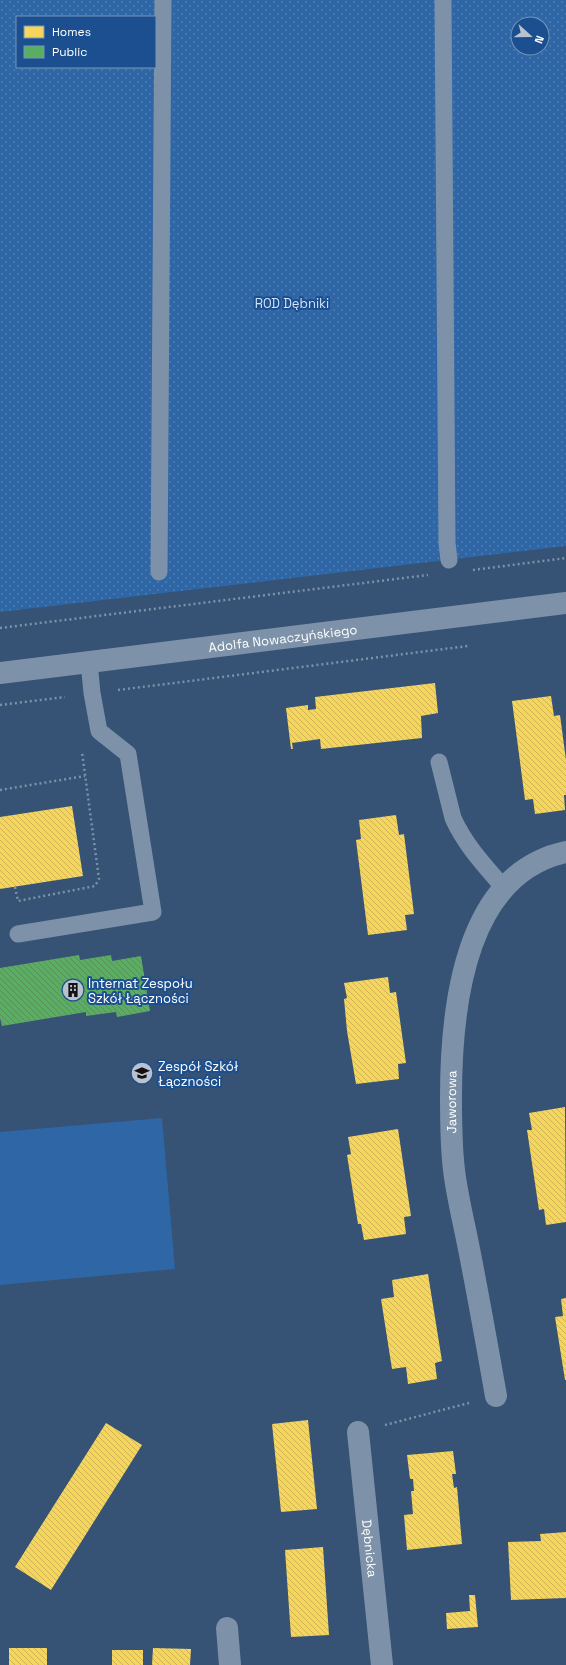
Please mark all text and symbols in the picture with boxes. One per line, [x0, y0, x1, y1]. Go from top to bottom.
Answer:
legend [16, 16, 156, 68]
north arrow [510, 16, 550, 56]
text: Homes [52, 24, 91, 40]
text: N [531, 34, 547, 46]
text: Public [52, 44, 87, 60]
park label: ROD Dębniki [255, 295, 329, 312]
street label: Adolfa Nowaczyńskiego [207, 621, 358, 656]
place label: Internat Zespołu Szkół Łączności [88, 975, 193, 1007]
building icon: Internat Zespołu Szkół Łączności [60, 977, 86, 1003]
place label: Zespół Szkół Łączności [158, 1058, 239, 1090]
school or university icon: Zespół Szkół Łączności [129, 1060, 155, 1086]
street label: Jaworowa [443, 1070, 460, 1134]
street label: Dębnicka [358, 1519, 381, 1579]

